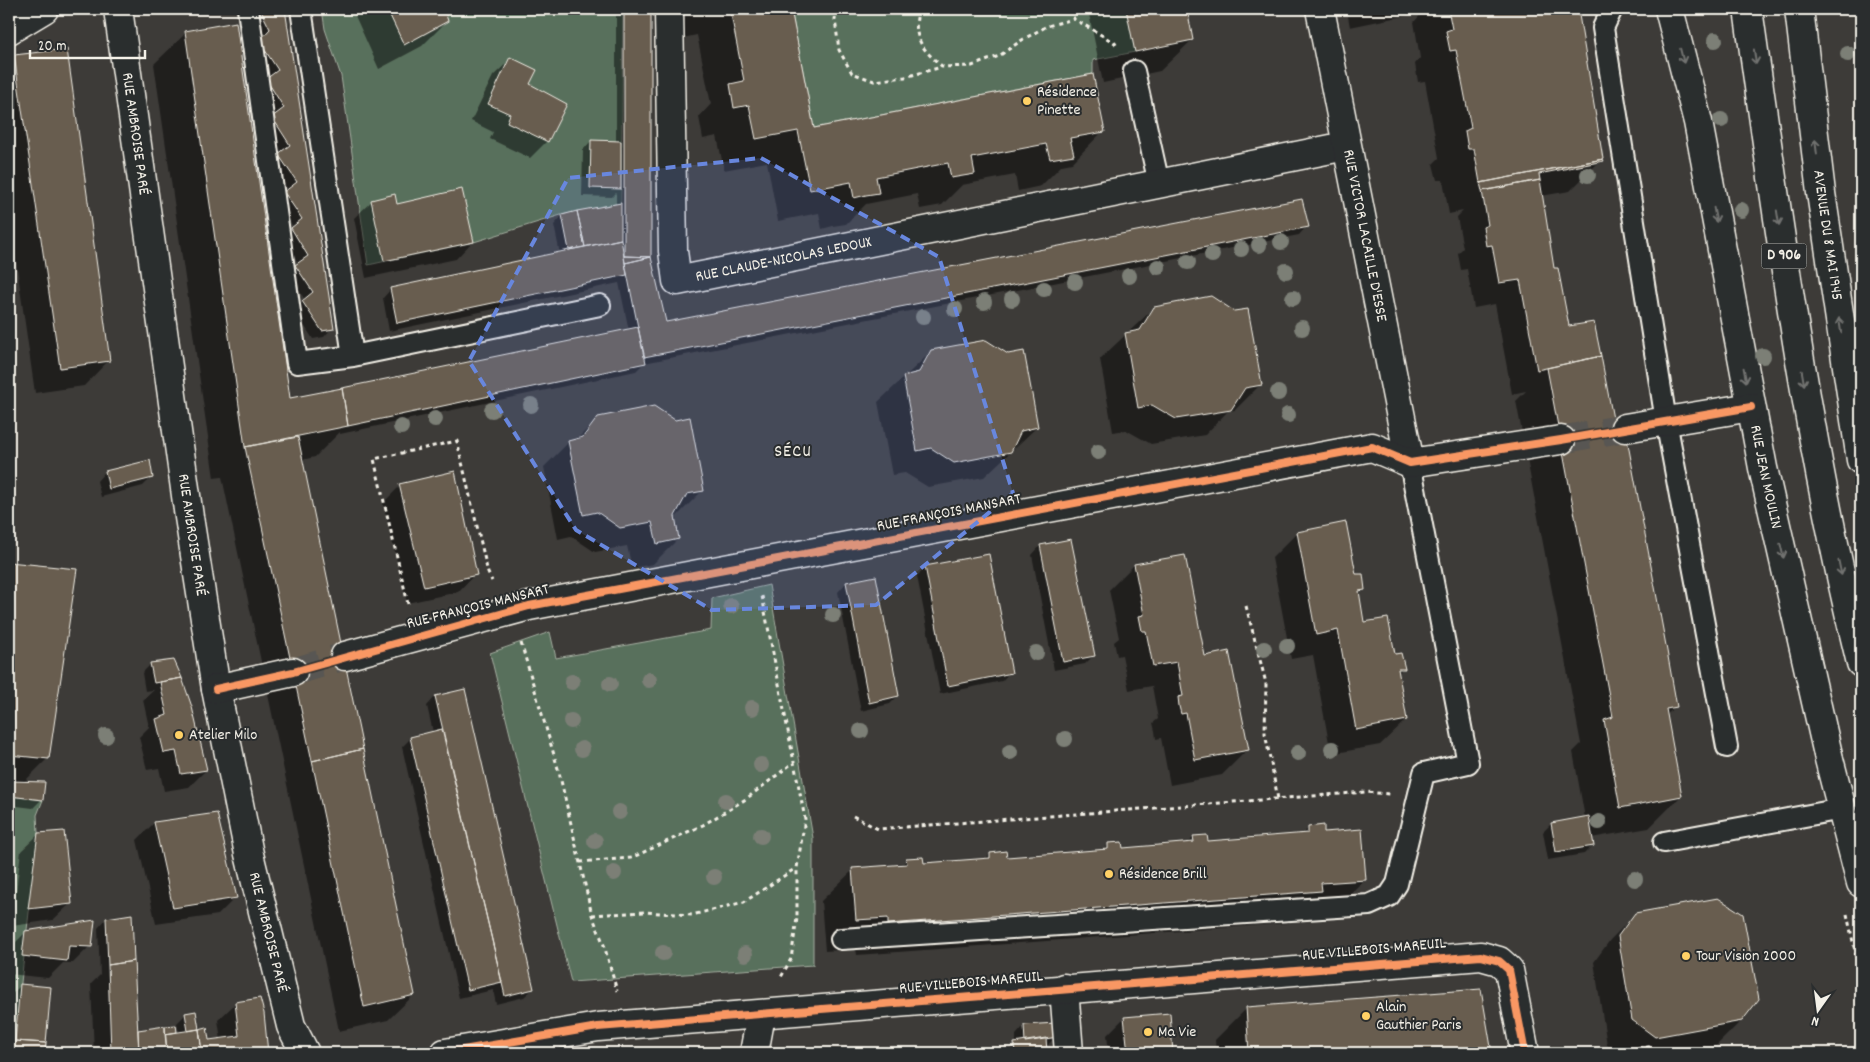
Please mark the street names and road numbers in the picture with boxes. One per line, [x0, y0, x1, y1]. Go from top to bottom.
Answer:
street label: RUE AMBROISE PARÉ [116, 71, 155, 197]
street label: RUE VICTOR LACAILLE D'ESSE [1337, 147, 1393, 324]
street label: AVENUE DU 8 MAI 1945 [1807, 169, 1848, 302]
street label: RUE CLAUDE-NICOLAS LEDOUX [694, 230, 874, 288]
road number: D 906 [1762, 244, 1806, 268]
street label: RUE JEAN MOULIN [1744, 423, 1788, 531]
street label: RUE AMBROISE PARÉ [172, 472, 213, 598]
street label: RUE FRANÇOIS MANSART [875, 488, 1024, 538]
street label: RUE FRANÇOIS MANSART [404, 578, 552, 636]
street label: RUE AMBROISE PARÉ [242, 870, 294, 996]
street label: RUE VILLEBOIS MAREUIL [1301, 932, 1447, 968]
street label: RUE VILLEBOIS MAREUIL [898, 965, 1044, 1001]

